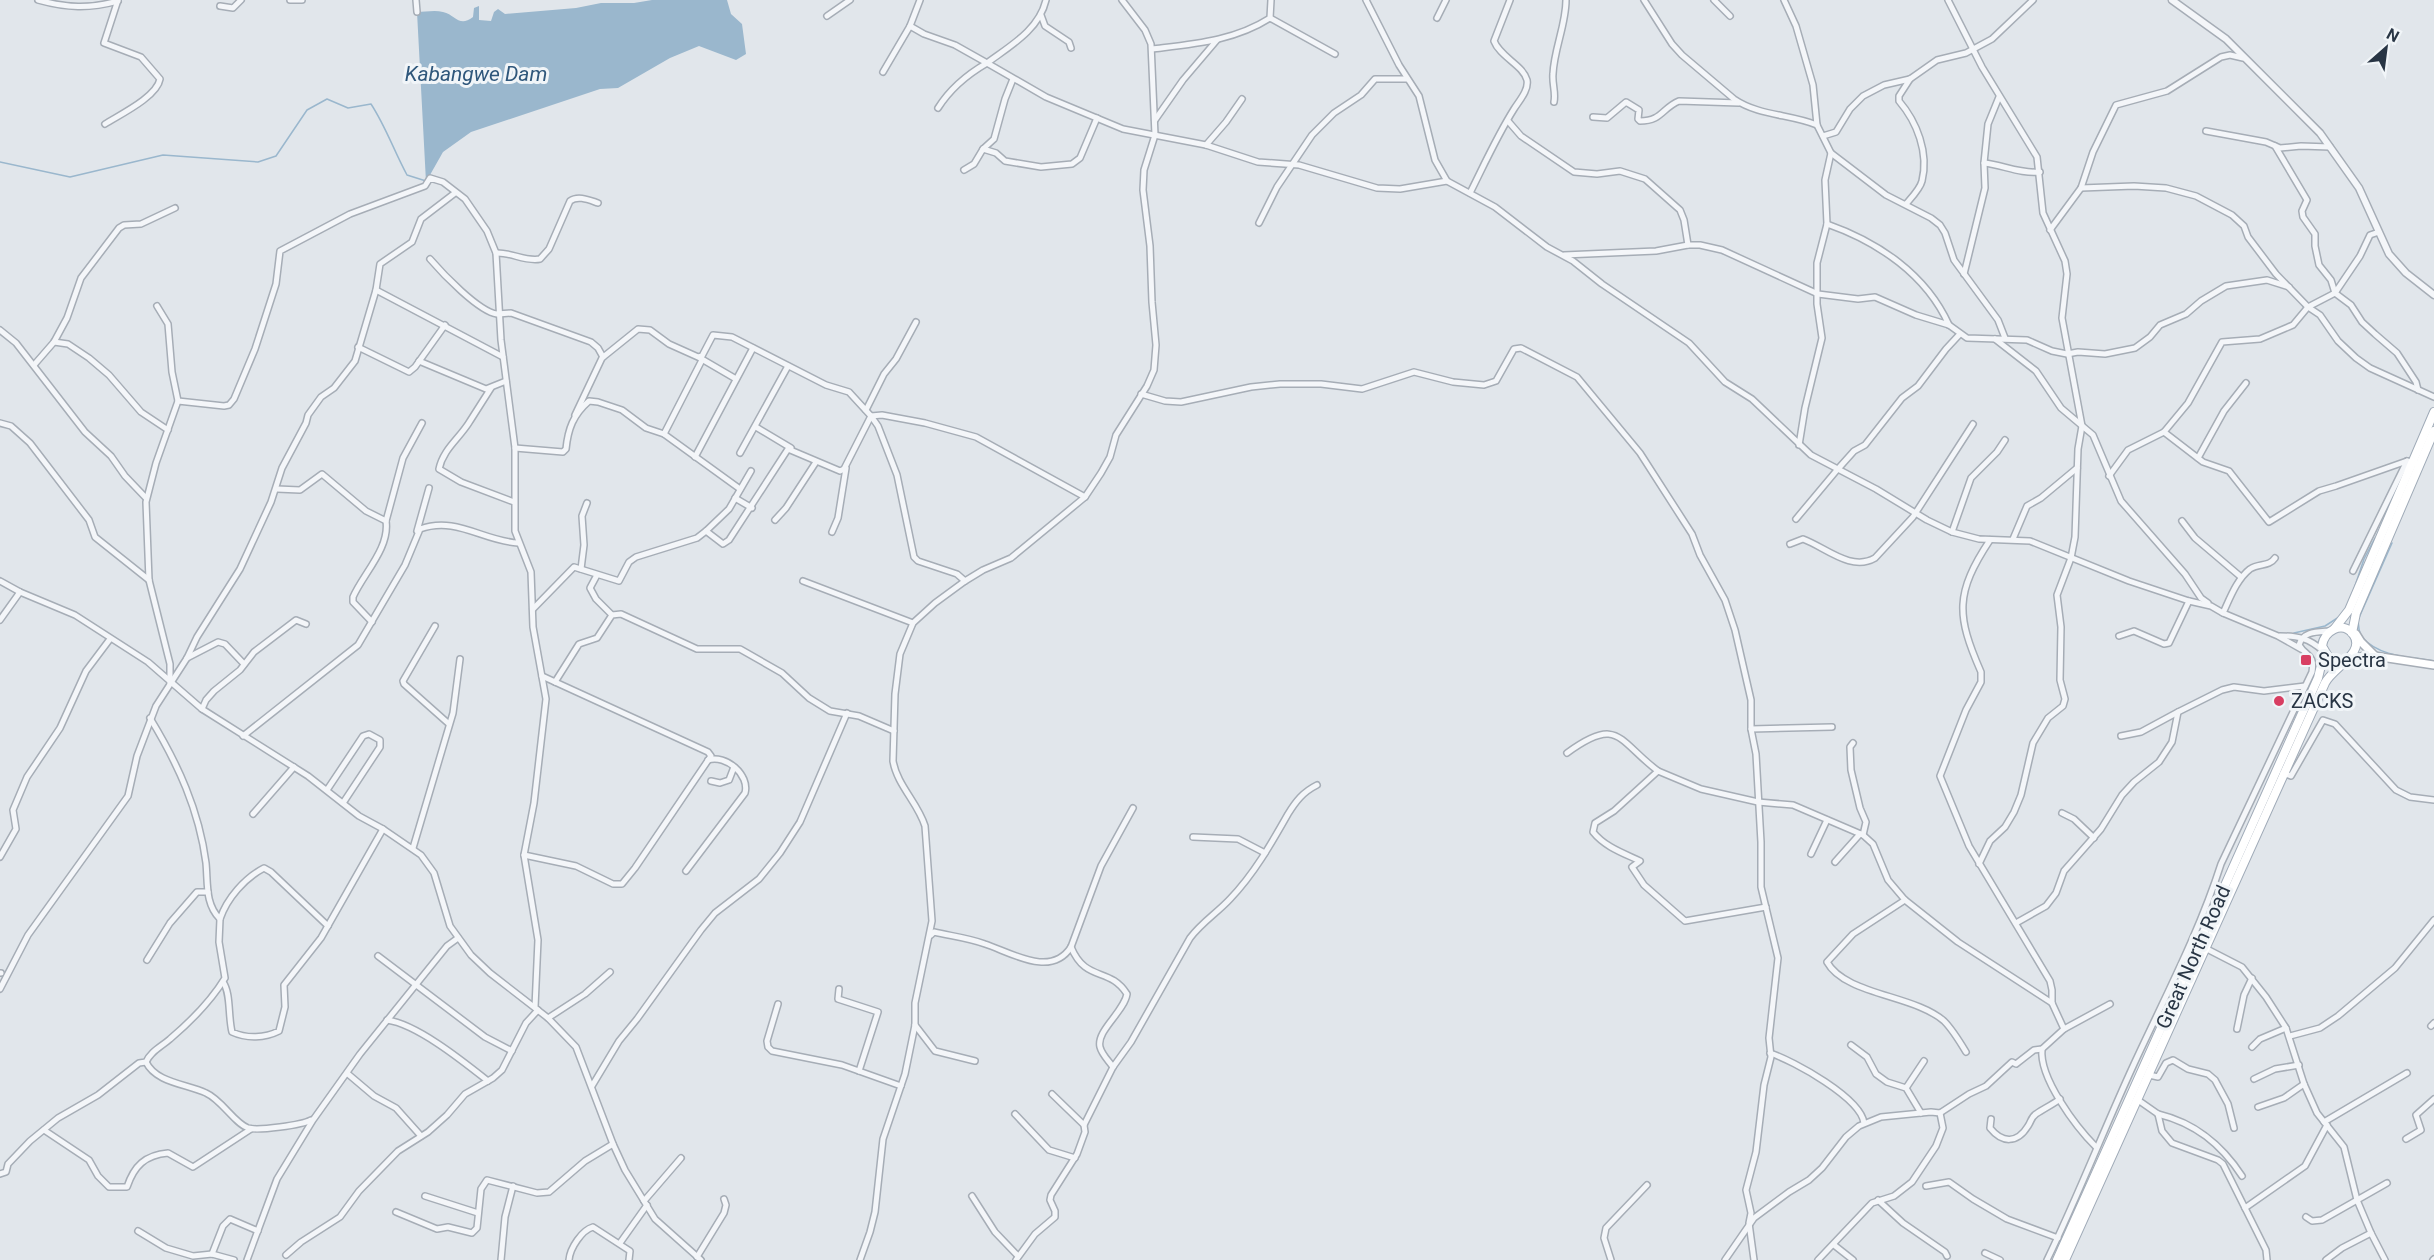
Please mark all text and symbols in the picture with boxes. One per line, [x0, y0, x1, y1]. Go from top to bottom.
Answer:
north arrow [2356, 18, 2416, 78]
text: N [2383, 24, 2402, 46]
water label: Kabangwe Dam [405, 62, 547, 86]
place label: Spectra [2318, 648, 2386, 672]
marker: Spectra [2299, 653, 2313, 667]
place label: ZACKS [2291, 689, 2354, 713]
marker: ZACKS [2272, 694, 2286, 708]
street label: Great North Road [2151, 882, 2235, 1032]

